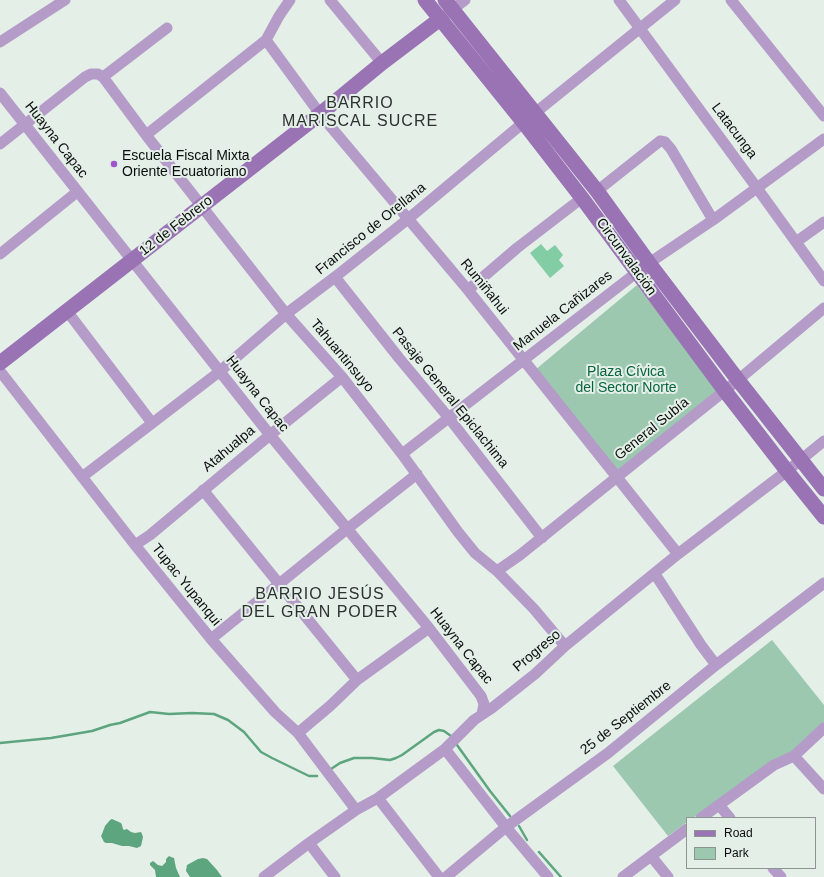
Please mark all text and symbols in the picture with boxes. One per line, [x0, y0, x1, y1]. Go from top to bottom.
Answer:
district label: BARRIO MARISCAL SUCRE [282, 94, 438, 132]
street label: Huayna Capac [21, 98, 91, 182]
street label: Latacunga [708, 100, 760, 162]
place label: Escuela Fiscal Mixta Oriente Ecuatoriano [122, 148, 250, 180]
marker: Escuela Fiscal Mixta Oriente Ecuatoriano [109, 159, 119, 169]
street label: Francisco de Orellana [312, 179, 430, 279]
street label: 12 de Febrero [136, 192, 216, 260]
street label: Circunvalación [592, 215, 660, 299]
street label: Rumiñahui [456, 256, 512, 318]
street label: Manuela Cañizares [510, 267, 616, 355]
street label: Tahuantinsuyo [307, 316, 377, 396]
street label: Pasaje General Epiclachima [388, 324, 512, 472]
street label: Huayna Capac [222, 352, 292, 436]
park label: Plaza Cívica del Sector Norte [575, 364, 677, 396]
street label: General Subía [612, 394, 692, 464]
street label: Atahualpa [199, 422, 259, 476]
street label: Tupac Yupanqui [148, 541, 224, 629]
district label: BARRIO JESÚS DEL GRAN PODER [241, 585, 399, 623]
street label: Huayna Capac [426, 604, 496, 688]
street label: Progreso [510, 626, 564, 676]
street label: 25 de Septiembre [577, 677, 675, 759]
legend [686, 817, 816, 869]
text: Road [724, 826, 753, 840]
text: Park [724, 846, 749, 860]

